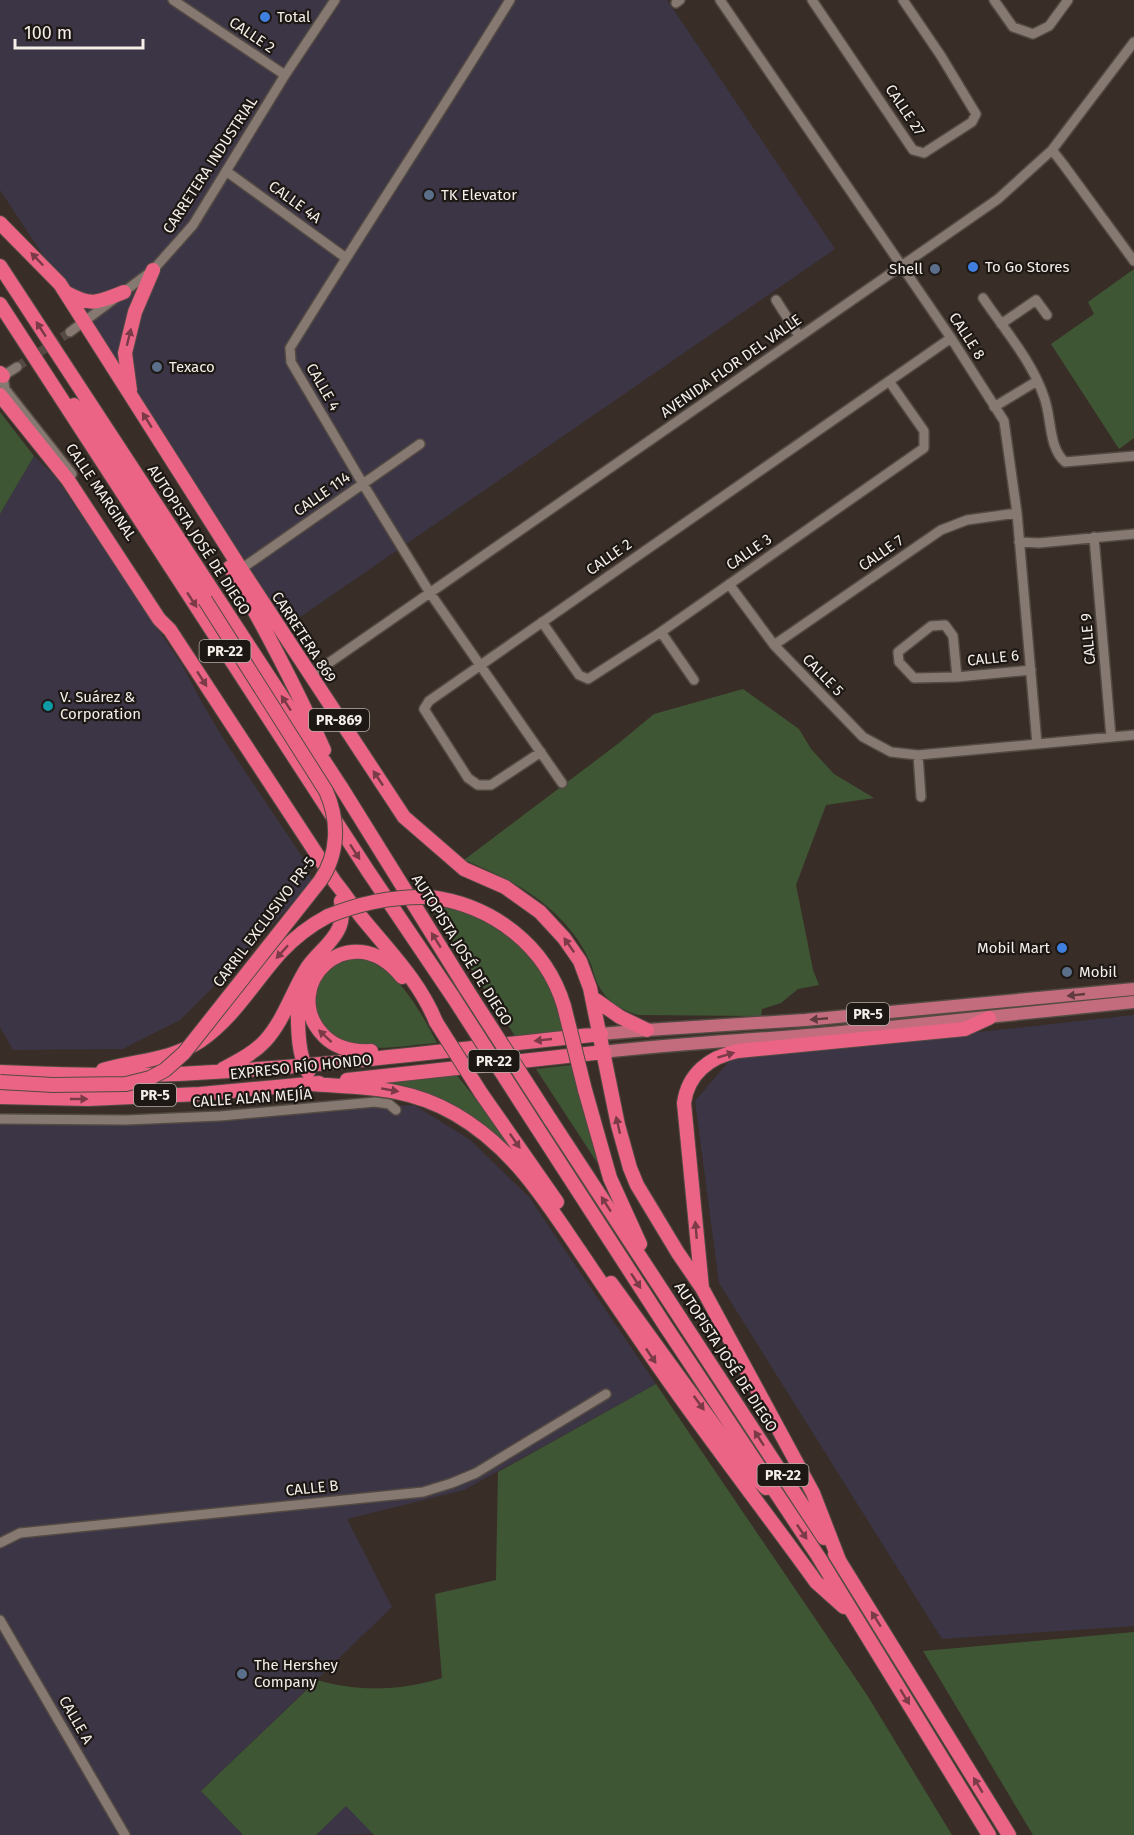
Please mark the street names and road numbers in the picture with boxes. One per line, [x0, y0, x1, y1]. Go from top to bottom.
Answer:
street label: CALLE 2 [226, 13, 278, 57]
street label: CALLE 27 [881, 81, 929, 139]
street label: CARRETERA INDUSTRIAL [159, 93, 261, 237]
street label: CALLE 4A [265, 177, 325, 227]
street label: CALLE 8 [945, 309, 989, 363]
street label: AVENIDA FLOR DEL VALLE [657, 310, 805, 422]
street label: CALLE 4 [302, 360, 344, 414]
street label: CALLE MARGINAL [62, 440, 140, 544]
street label: AUTOPISTA JOSÉ DE DIEGO [144, 462, 254, 618]
street label: CALLE 114 [290, 468, 354, 520]
street label: CALLE 3 [723, 530, 775, 574]
street label: CALLE 7 [855, 531, 907, 575]
street label: CALLE 2 [583, 535, 635, 579]
street label: CARRETERA 869 [268, 588, 340, 686]
street label: CALLE 9 [1077, 612, 1099, 666]
road number: PR-22 [200, 640, 250, 662]
street label: CALLE 6 [966, 646, 1020, 670]
street label: CALLE 5 [799, 650, 847, 700]
road number: PR-869 [309, 709, 369, 731]
street label: CARRIL EXCLUSIVO PR-5 [209, 853, 319, 991]
street label: AUTOPISTA JOSÉ DE DIEGO [408, 871, 516, 1029]
road number: PR-5 [847, 1003, 889, 1025]
road number: PR-22 [468, 1050, 520, 1072]
street label: EXPRESO RÍO HONDO [229, 1051, 373, 1083]
road number: PR-5 [134, 1084, 176, 1106]
street label: CALLE ALAN MEJÍA [192, 1085, 313, 1111]
street label: AUTOPISTA JOSÉ DE DIEGO [671, 1279, 781, 1435]
road number: PR-22 [758, 1464, 808, 1486]
street label: CALLE B [285, 1476, 339, 1500]
street label: CALLE A [55, 1693, 97, 1748]

